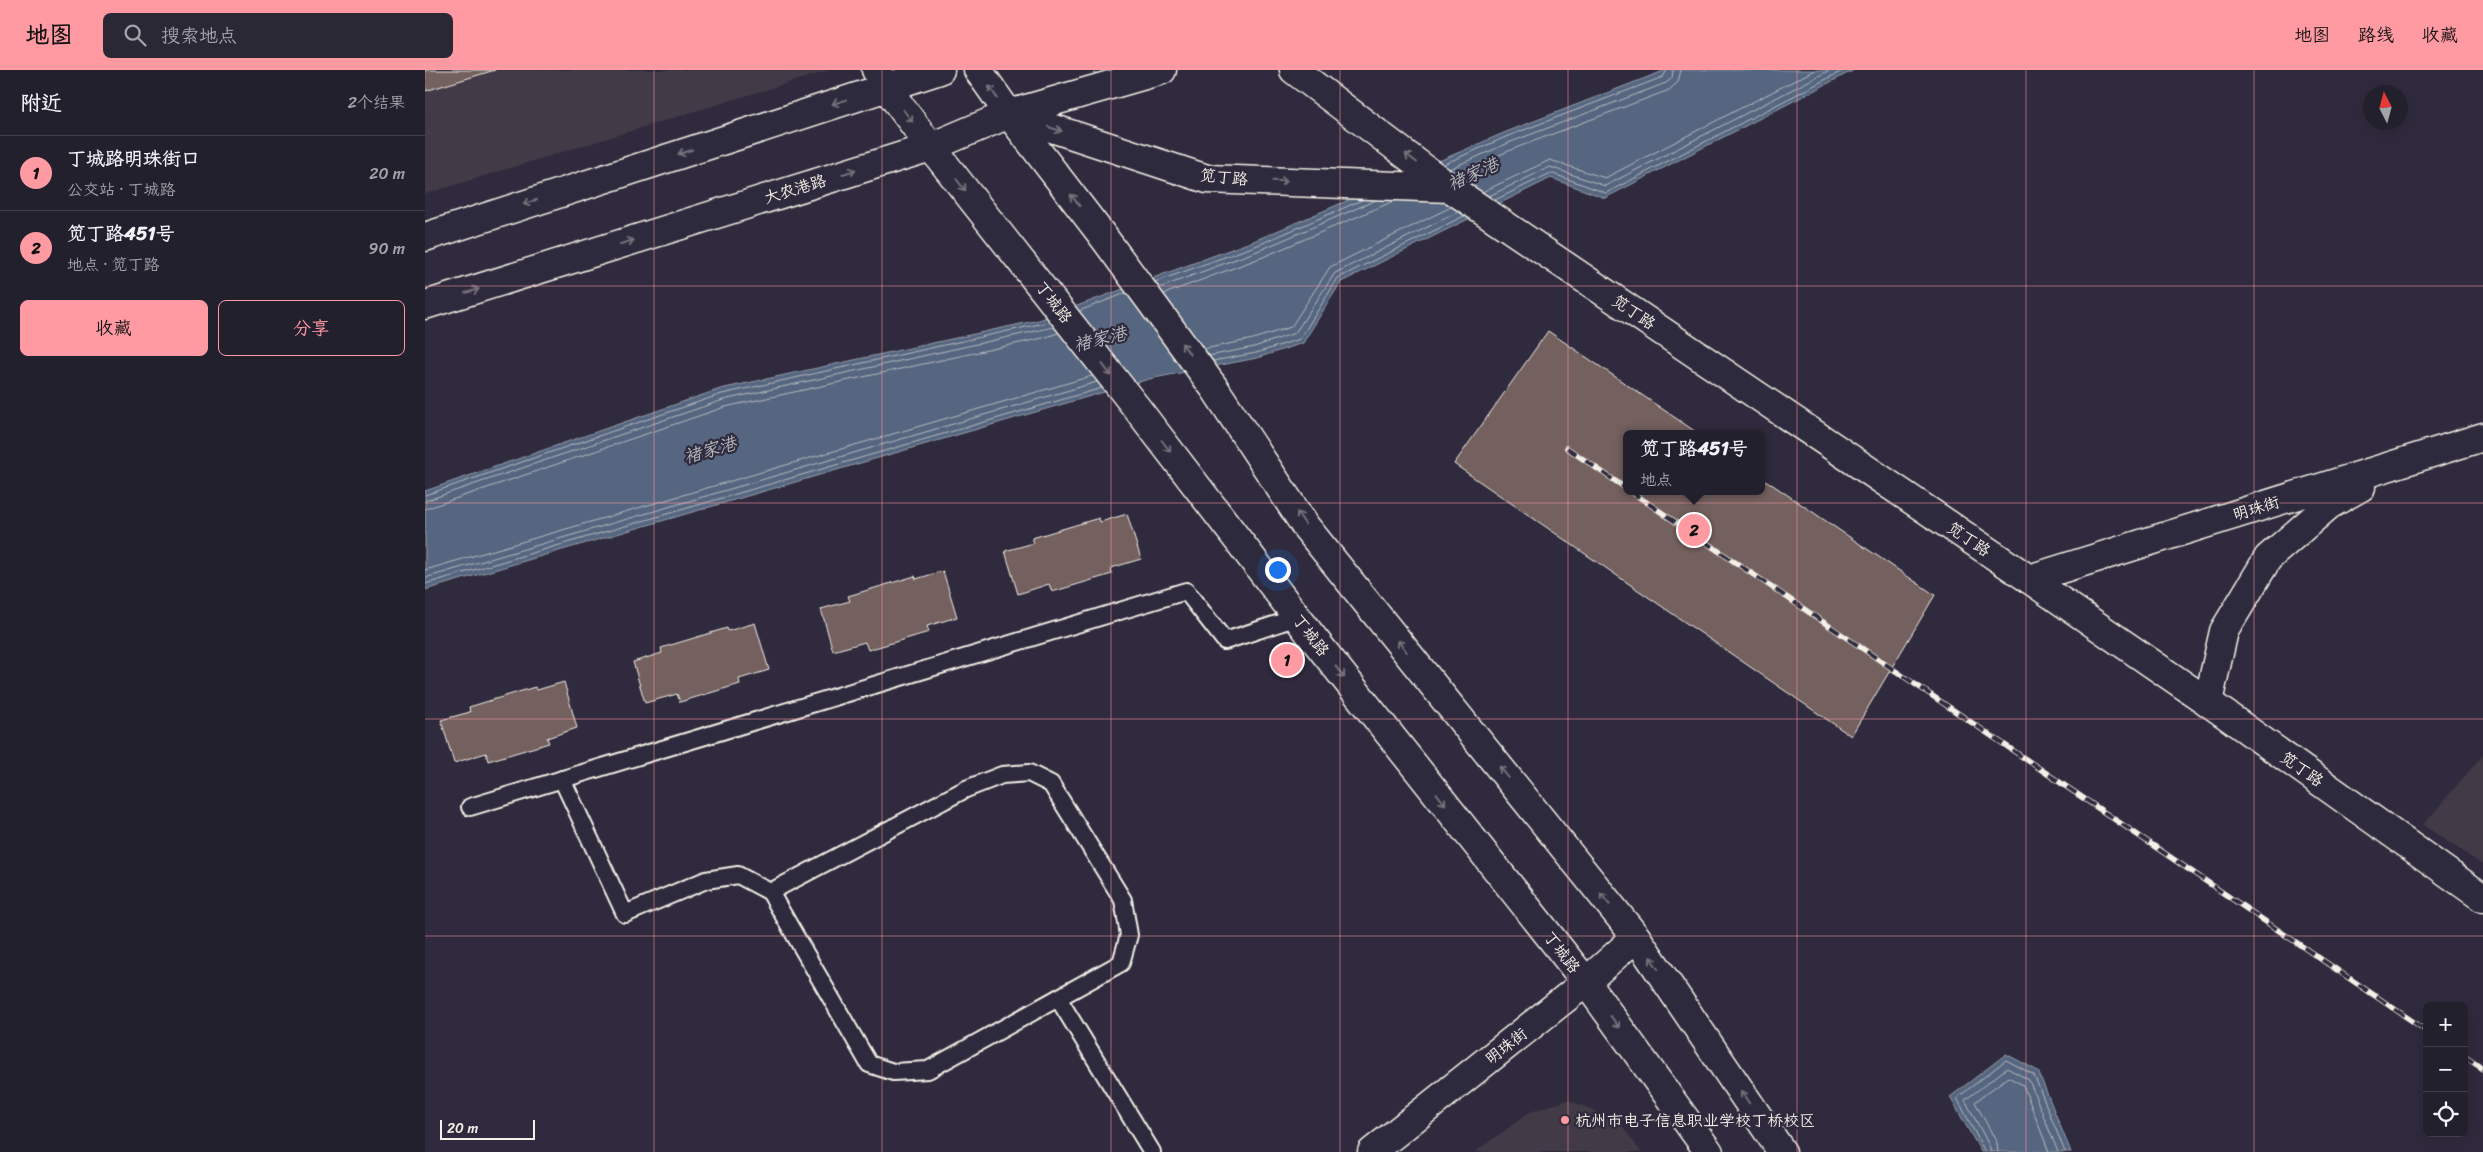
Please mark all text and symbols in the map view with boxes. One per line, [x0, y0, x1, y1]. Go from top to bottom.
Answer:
search box [103, 13, 453, 58]
text: 地图 [25, 14, 73, 56]
text: 搜索地点 [161, 19, 237, 52]
text: 地图 [2294, 19, 2330, 51]
text: 路线 [2358, 19, 2394, 51]
text: 收藏 [2422, 19, 2458, 51]
icon: search [121, 21, 149, 49]
text: 附近 [20, 84, 62, 122]
one-way arrow [988, 85, 998, 99]
north arrow [2363, 85, 2408, 130]
text: 2个结果 [348, 88, 405, 117]
one-way arrow [832, 97, 848, 107]
one-way arrow [903, 109, 913, 123]
one-way arrow [1047, 125, 1062, 134]
text: 丁城路明珠街口 [67, 142, 200, 175]
one-way arrow [677, 148, 693, 157]
water label: 褚家港 [1442, 148, 1506, 200]
one-way arrow [1405, 153, 1418, 164]
text: 1 [33, 159, 39, 188]
text: 20 m [369, 159, 405, 188]
street label: 笕丁路 [1199, 160, 1249, 194]
street label: 大农港路 [760, 166, 830, 212]
one-way arrow [840, 167, 856, 177]
text: 公交站 · 丁城路 [67, 175, 176, 204]
one-way arrow [1271, 177, 1287, 186]
one-way arrow [955, 178, 966, 191]
one-way arrow [1069, 194, 1080, 207]
one-way arrow [523, 198, 539, 208]
text: 笕丁路451号 [67, 217, 175, 250]
text: 2 [31, 234, 41, 263]
text: 90 m [369, 234, 405, 263]
one-way arrow [618, 237, 634, 247]
text: 地点 · 笕丁路 [67, 250, 160, 279]
street label: 丁城路 [1028, 274, 1080, 330]
one-way arrow [463, 285, 479, 295]
street label: 笕丁路 [1606, 287, 1662, 337]
button: 收藏 [20, 300, 208, 356]
button: 分享 [218, 300, 405, 356]
water label: 褚家港 [1070, 316, 1132, 361]
one-way arrow [1181, 342, 1191, 356]
one-way arrow [1102, 363, 1113, 376]
water label: 褚家港 [680, 427, 742, 473]
popup [1623, 430, 1765, 495]
text: 笕丁路451号 [1640, 432, 1748, 465]
one-way arrow [1161, 439, 1171, 453]
text: 地点 [1640, 465, 1672, 494]
street label: 明珠街 [2229, 487, 2283, 529]
pin: 2 [1678, 511, 1710, 549]
one-way arrow [1295, 512, 1305, 526]
street label: 笕丁路 [1941, 514, 1997, 564]
your location [1265, 557, 1291, 583]
street label: 丁城路 [1285, 607, 1337, 663]
one-way arrow [1396, 639, 1407, 652]
pin: 1 [1271, 641, 1303, 679]
one-way arrow [1334, 665, 1345, 678]
street label: 笕丁路 [2274, 743, 2330, 795]
one-way arrow [1498, 766, 1509, 779]
one-way arrow [1435, 792, 1446, 805]
one-way arrow [1600, 893, 1611, 906]
street label: 丁城路 [1536, 924, 1588, 980]
one-way arrow [1648, 956, 1658, 970]
map controls [2423, 1002, 2468, 1137]
button: + [2423, 1002, 2468, 1047]
one-way arrow [1610, 1015, 1620, 1029]
street label: 明珠街 [1478, 1020, 1534, 1072]
button: − [2423, 1047, 2468, 1092]
one-way arrow [1740, 1090, 1750, 1104]
button: locate [2423, 1092, 2468, 1137]
place label: 杭州市电子信息职业学校丁桥校区 [1575, 1106, 1815, 1135]
marker: 杭州市电子信息职业学校丁桥校区 [1559, 1114, 1571, 1126]
text: 20 m [447, 1116, 478, 1141]
scale bar [440, 1117, 535, 1140]

